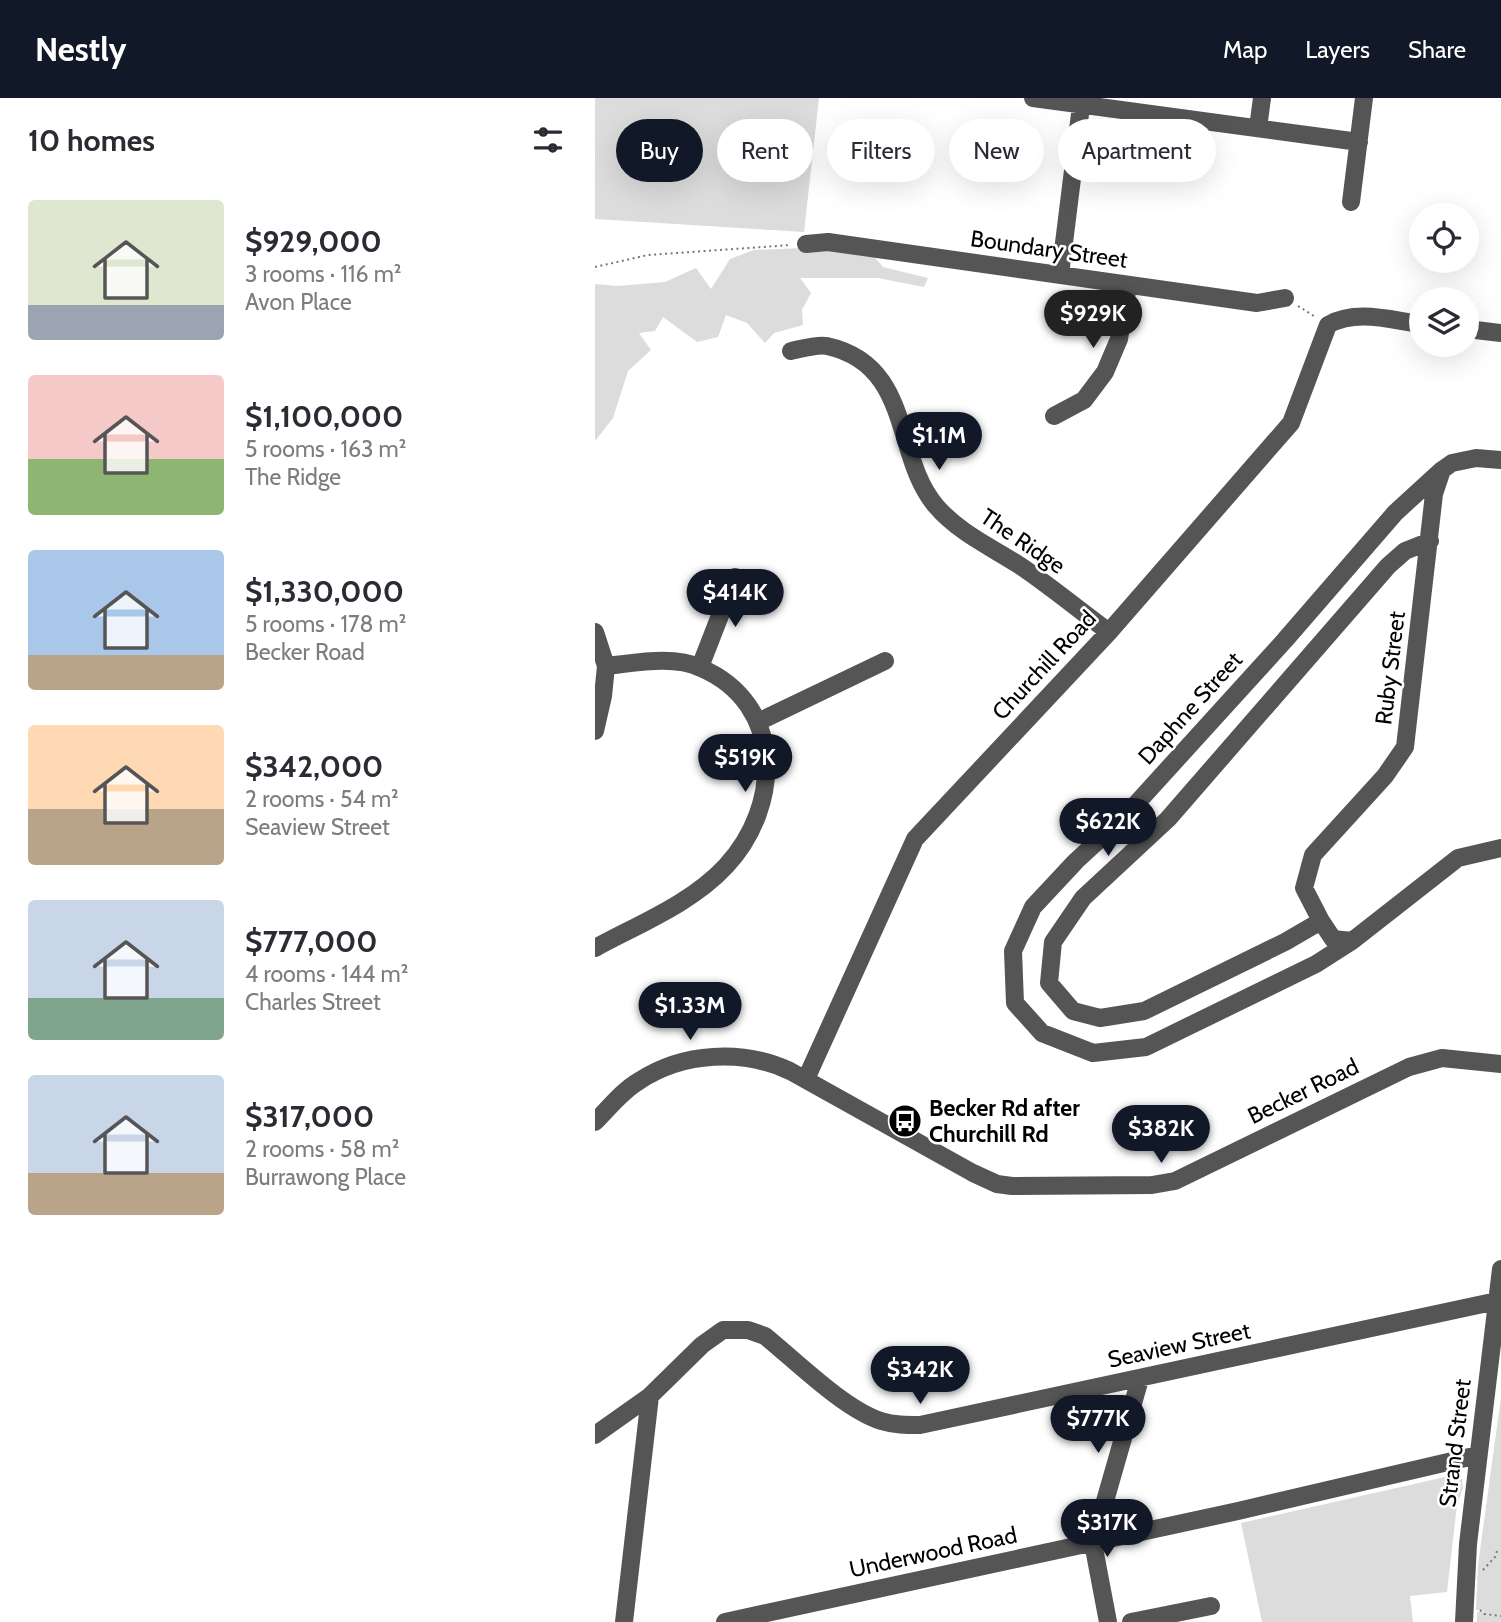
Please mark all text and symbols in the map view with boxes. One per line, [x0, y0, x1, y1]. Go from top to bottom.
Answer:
text: Nestly [35, 29, 126, 69]
text: Map [1223, 35, 1267, 64]
text: Layers [1305, 35, 1370, 64]
text: Share [1408, 35, 1466, 64]
chip: Buy [616, 119, 703, 182]
chip: Rent [717, 119, 813, 182]
chip: Filters [827, 119, 935, 182]
chip: New [949, 119, 1044, 182]
chip: Apartment [1058, 119, 1216, 182]
icon: filters [529, 121, 567, 159]
text: 10 homes [28, 122, 155, 159]
map controls [1409, 203, 1479, 357]
button: locate [1409, 203, 1479, 273]
text: $929,000 [245, 223, 382, 260]
street label: Boundary Street [969, 224, 1130, 274]
icon: home [84, 228, 168, 312]
text: 3 rooms · 116 m² [245, 260, 401, 288]
button: layers [1409, 287, 1479, 357]
text: Avon Place [245, 288, 352, 316]
pin: $929K [1044, 290, 1142, 350]
text: $929K [1060, 299, 1126, 327]
text: $1,100,000 [245, 398, 403, 435]
icon: home [84, 403, 168, 487]
pin: $1.1M [890, 412, 988, 472]
text: $1.1M [912, 421, 966, 449]
text: 5 rooms · 163 m² [245, 435, 406, 463]
text: The Ridge [245, 463, 341, 491]
street label: The Ridge [975, 503, 1071, 580]
pin: $414K [686, 570, 784, 629]
text: $1,330,000 [245, 573, 404, 610]
icon: home [84, 578, 168, 662]
text: $414K [703, 578, 767, 606]
street label: Churchill Road [986, 604, 1102, 726]
street label: Ruby Street [1369, 609, 1411, 726]
text: 5 rooms · 178 m² [245, 610, 406, 638]
text: Becker Road [245, 638, 365, 666]
street label: Daphne Street [1132, 646, 1248, 770]
pin: $519K [696, 734, 794, 794]
text: $519K [714, 743, 776, 771]
text: $342,000 [245, 748, 383, 785]
icon: home [84, 753, 168, 837]
text: 2 rooms · 54 m² [245, 785, 399, 813]
pin: $622K [1059, 798, 1157, 858]
text: $622K [1075, 807, 1141, 835]
text: Seaview Street [245, 813, 390, 841]
text: $777,000 [245, 923, 377, 960]
icon: home [84, 928, 168, 1012]
text: 4 rooms · 144 m² [245, 960, 408, 988]
pin: $1.33M [633, 982, 747, 1042]
text: Charles Street [245, 988, 381, 1016]
text: $1.33M [655, 991, 725, 1019]
street label: Becker Road [1243, 1052, 1363, 1130]
place label: Becker Rd after Churchill Rd [929, 1094, 1080, 1148]
text: $317,000 [245, 1098, 374, 1135]
bus stop icon: Becker Rd after Churchill Rd [886, 1102, 924, 1140]
icon: home [84, 1103, 168, 1187]
pin: $382K [1112, 1105, 1210, 1165]
text: $382K [1128, 1114, 1194, 1142]
text: 2 rooms · 58 m² [245, 1135, 399, 1163]
text: Burrawong Place [245, 1163, 406, 1191]
street label: Seaview Street [1105, 1316, 1253, 1374]
pin: $342K [871, 1346, 969, 1406]
text: $342K [887, 1355, 953, 1383]
street label: Strand Street [1433, 1377, 1477, 1509]
pin: $777K [1049, 1396, 1147, 1455]
text: $777K [1067, 1404, 1129, 1432]
pin: $317K [1058, 1500, 1156, 1559]
text: $317K [1077, 1508, 1137, 1536]
street label: Underwood Road [847, 1521, 1019, 1583]

